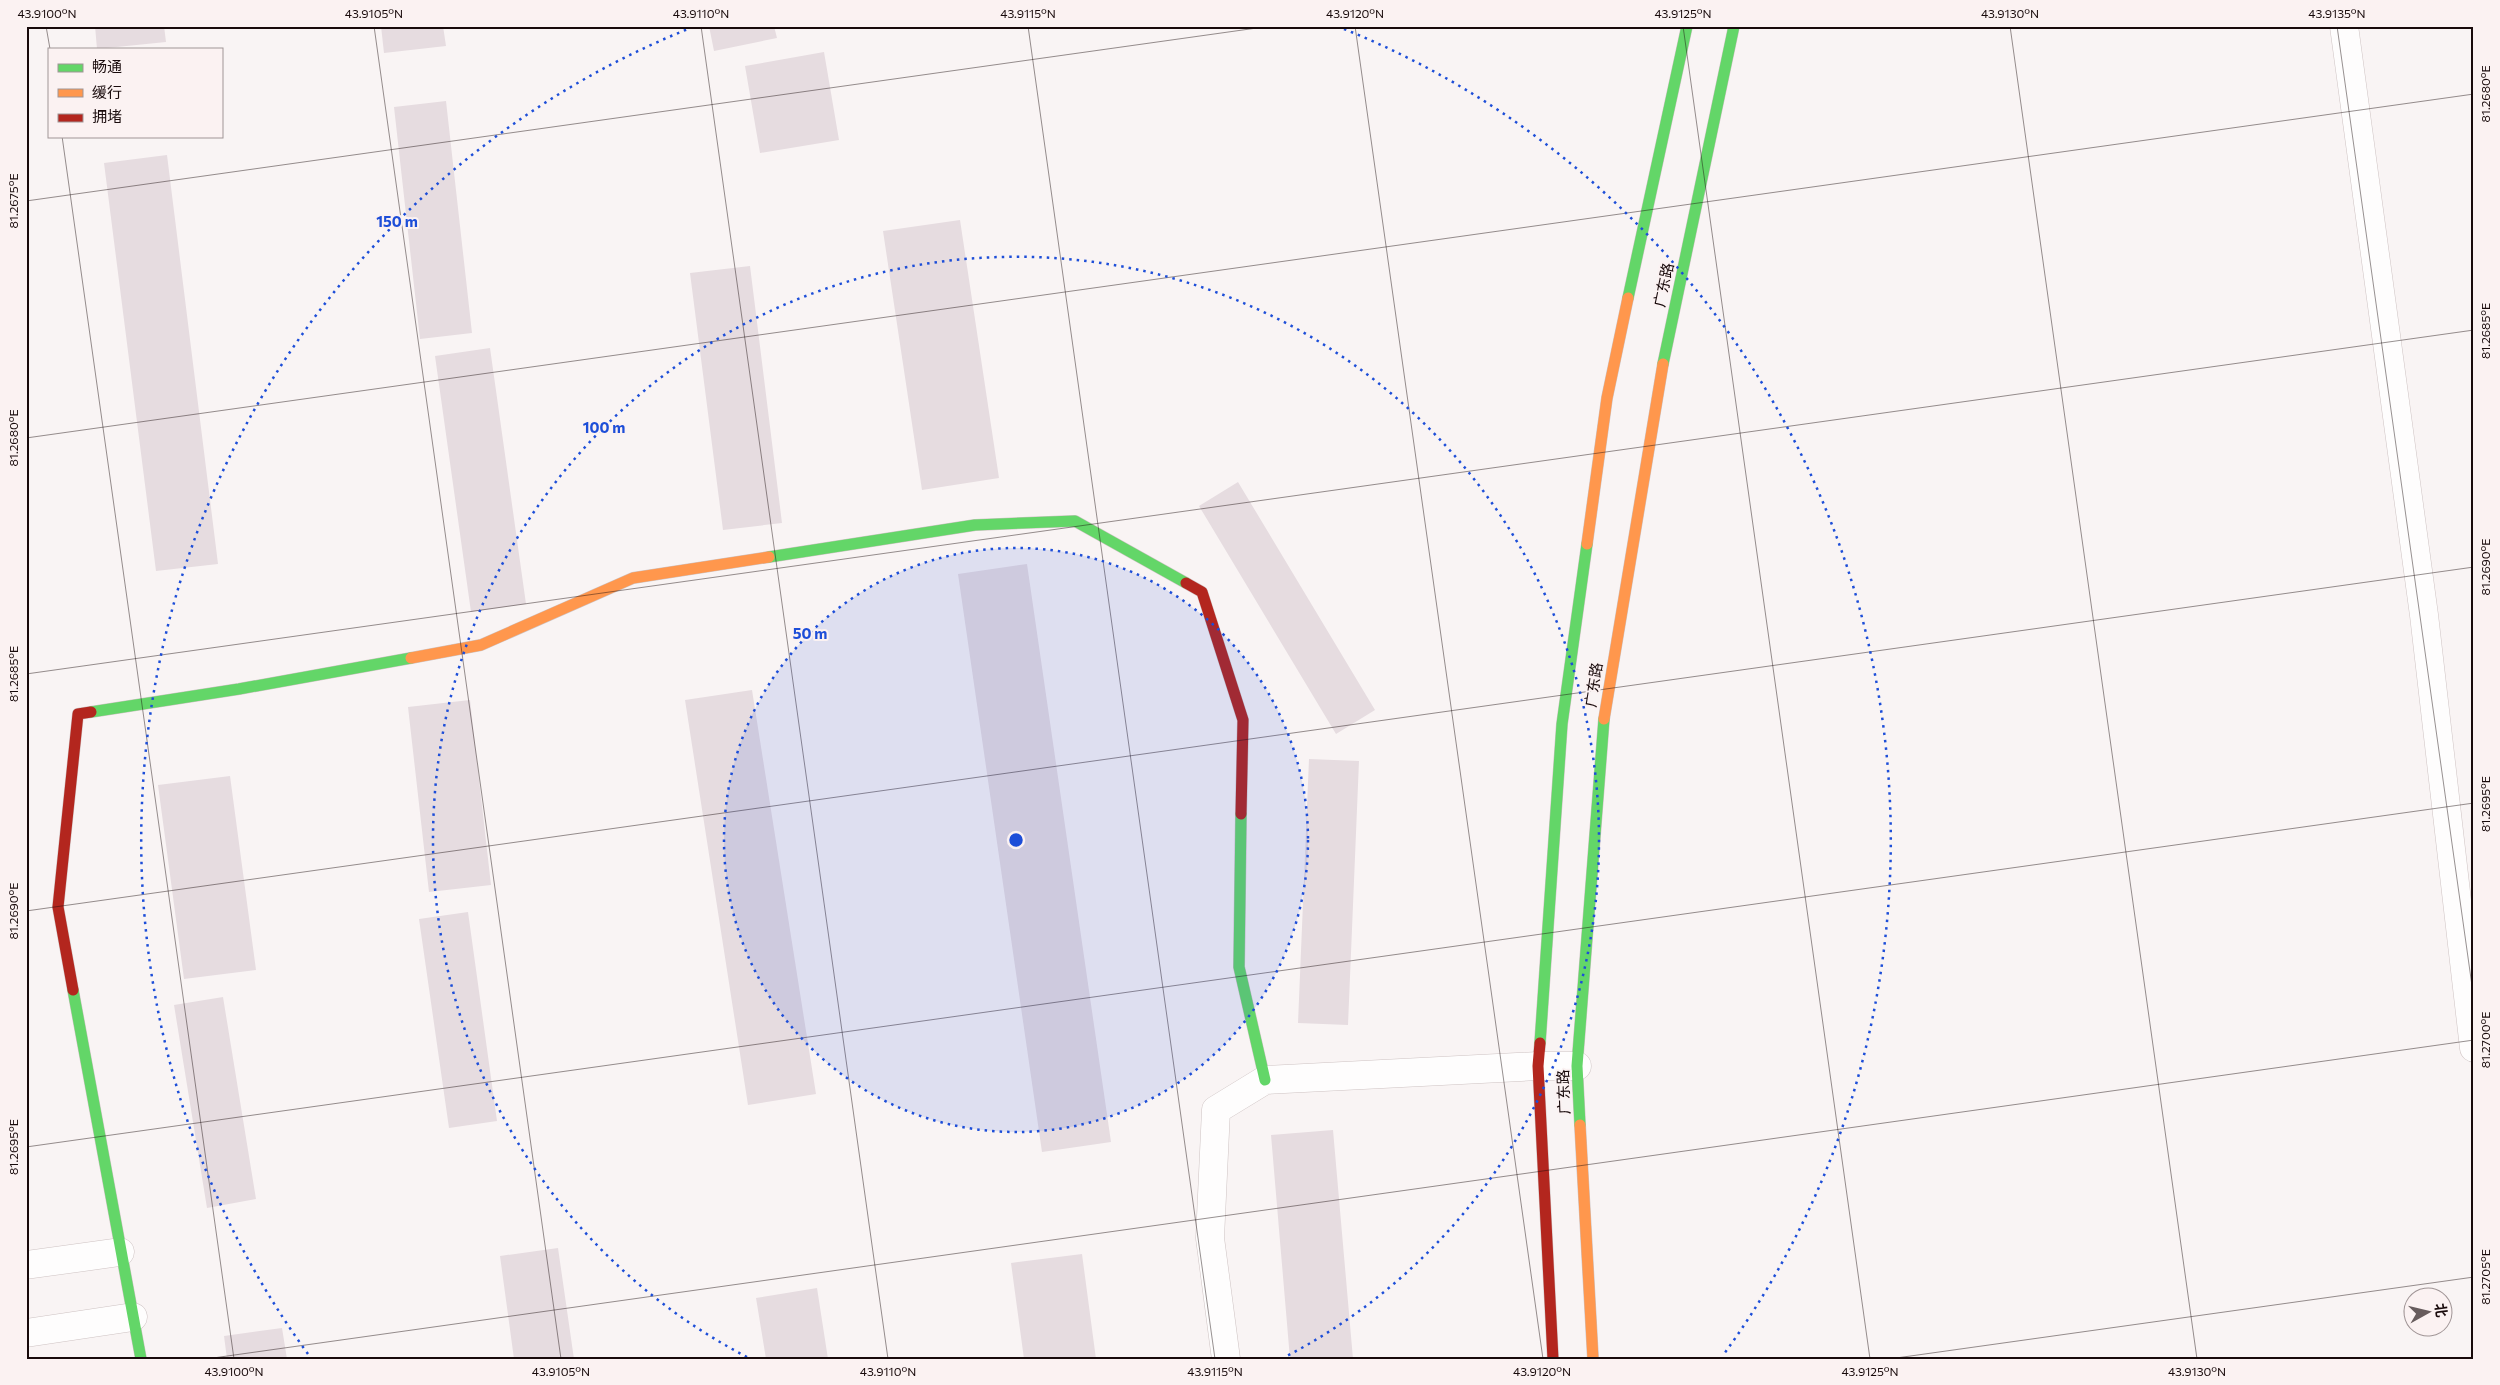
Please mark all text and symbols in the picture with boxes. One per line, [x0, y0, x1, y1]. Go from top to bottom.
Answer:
text: 43.9100°N [17, 6, 77, 20]
text: 43.9105°N [345, 6, 403, 20]
text: 43.9110°N [673, 6, 729, 20]
text: 43.9115°N [1000, 6, 1056, 20]
text: 43.9120°N [1326, 6, 1384, 20]
text: 43.9125°N [1654, 6, 1712, 20]
text: 43.9130°N [1981, 6, 2039, 20]
text: 43.9135°N [2308, 6, 2366, 20]
legend [48, 48, 222, 138]
text: 畅通 [92, 57, 122, 75]
text: 81.2680°E [2478, 65, 2492, 123]
text: 缓行 [92, 83, 122, 101]
text: 拥堵 [92, 107, 122, 125]
text: 81.2675°E [6, 173, 20, 229]
text: 150 m [376, 212, 418, 230]
street label: 广东路 [1650, 261, 1677, 309]
text: 81.2685°E [2478, 303, 2492, 359]
text: 81.2680°E [6, 409, 20, 467]
text: 100 m [583, 418, 625, 436]
text: 81.2690°E [2478, 539, 2492, 595]
text: 50 m [793, 624, 827, 642]
text: 81.2685°E [6, 646, 20, 702]
street label: 广东路 [1581, 661, 1605, 708]
text: 81.2695°E [2478, 776, 2492, 832]
centre of rings [1007, 831, 1025, 849]
text: 81.2690°E [6, 883, 20, 939]
text: 81.2700°E [2478, 1012, 2492, 1068]
street label: 广东路 [1553, 1069, 1573, 1115]
text: 81.2695°E [6, 1119, 20, 1175]
text: 81.2705°E [2478, 1249, 2492, 1305]
north arrow [2402, 1288, 2452, 1338]
text: 北 [2432, 1302, 2451, 1318]
text: 43.9100°N [204, 1364, 264, 1378]
text: 43.9105°N [532, 1364, 590, 1378]
text: 43.9110°N [860, 1364, 916, 1378]
text: 43.9115°N [1187, 1364, 1243, 1378]
text: 43.9120°N [1513, 1364, 1571, 1378]
text: 43.9125°N [1841, 1364, 1899, 1378]
text: 43.9130°N [2168, 1364, 2226, 1378]

